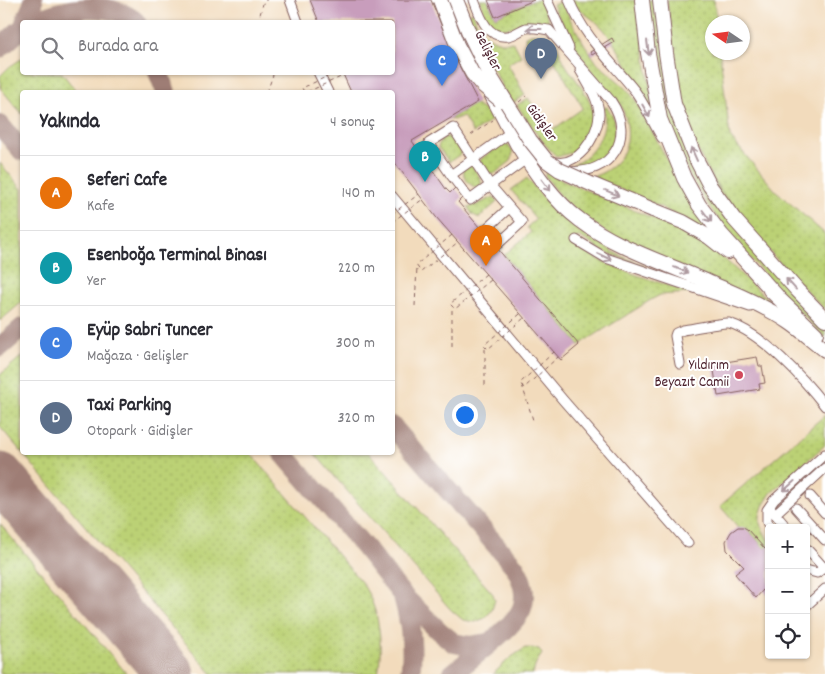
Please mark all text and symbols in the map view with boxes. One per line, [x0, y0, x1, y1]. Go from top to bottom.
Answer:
north arrow [705, 15, 750, 60]
search box [20, 20, 395, 75]
one-way arrow [526, 24, 542, 34]
street label: Gelişler [468, 27, 507, 75]
icon: search [38, 34, 66, 62]
text: Burada ara [78, 34, 158, 61]
pin: D [525, 38, 557, 79]
one-way arrow [643, 40, 653, 56]
pin: C [426, 45, 458, 86]
street label: Gidişler [520, 99, 562, 147]
one-way arrow [642, 104, 652, 118]
text: Yakında [40, 108, 99, 138]
text: 4 sonuç [330, 111, 375, 134]
pin: B [409, 141, 441, 182]
one-way arrow [689, 147, 698, 162]
text: Seferi Cafe [87, 168, 167, 195]
one-way arrow [541, 178, 551, 192]
text: A [52, 182, 60, 205]
text: 140 m [341, 182, 375, 205]
one-way arrow [604, 189, 619, 199]
text: Kafe [87, 195, 115, 218]
one-way arrow [702, 209, 712, 223]
pin: A [470, 225, 502, 266]
text: Esenboğa Terminal Binası [87, 243, 267, 270]
one-way arrow [597, 253, 612, 262]
text: B [52, 257, 60, 280]
text: 220 m [338, 257, 375, 280]
one-way arrow [673, 266, 688, 276]
text: Yer [87, 270, 106, 293]
one-way arrow [785, 277, 797, 290]
text: Eyüp Sabri Tuncer [87, 318, 213, 345]
text: C [52, 332, 60, 355]
text: 300 m [336, 332, 375, 355]
text: Mağaza · Gelişler [87, 345, 189, 368]
place label: Yıldırım Beyazıt Camii [655, 355, 729, 394]
marker: Yıldırım Beyazıt Camii [733, 369, 745, 381]
text: Taxi Parking [87, 393, 171, 420]
your location [452, 402, 478, 428]
text: D [52, 407, 60, 430]
text: 320 m [338, 407, 375, 430]
text: Otopark · Gidişler [87, 420, 193, 443]
one-way arrow [782, 480, 795, 492]
map controls [765, 524, 810, 659]
button: + [765, 524, 810, 569]
button: − [765, 569, 810, 614]
button: locate [765, 614, 810, 659]

